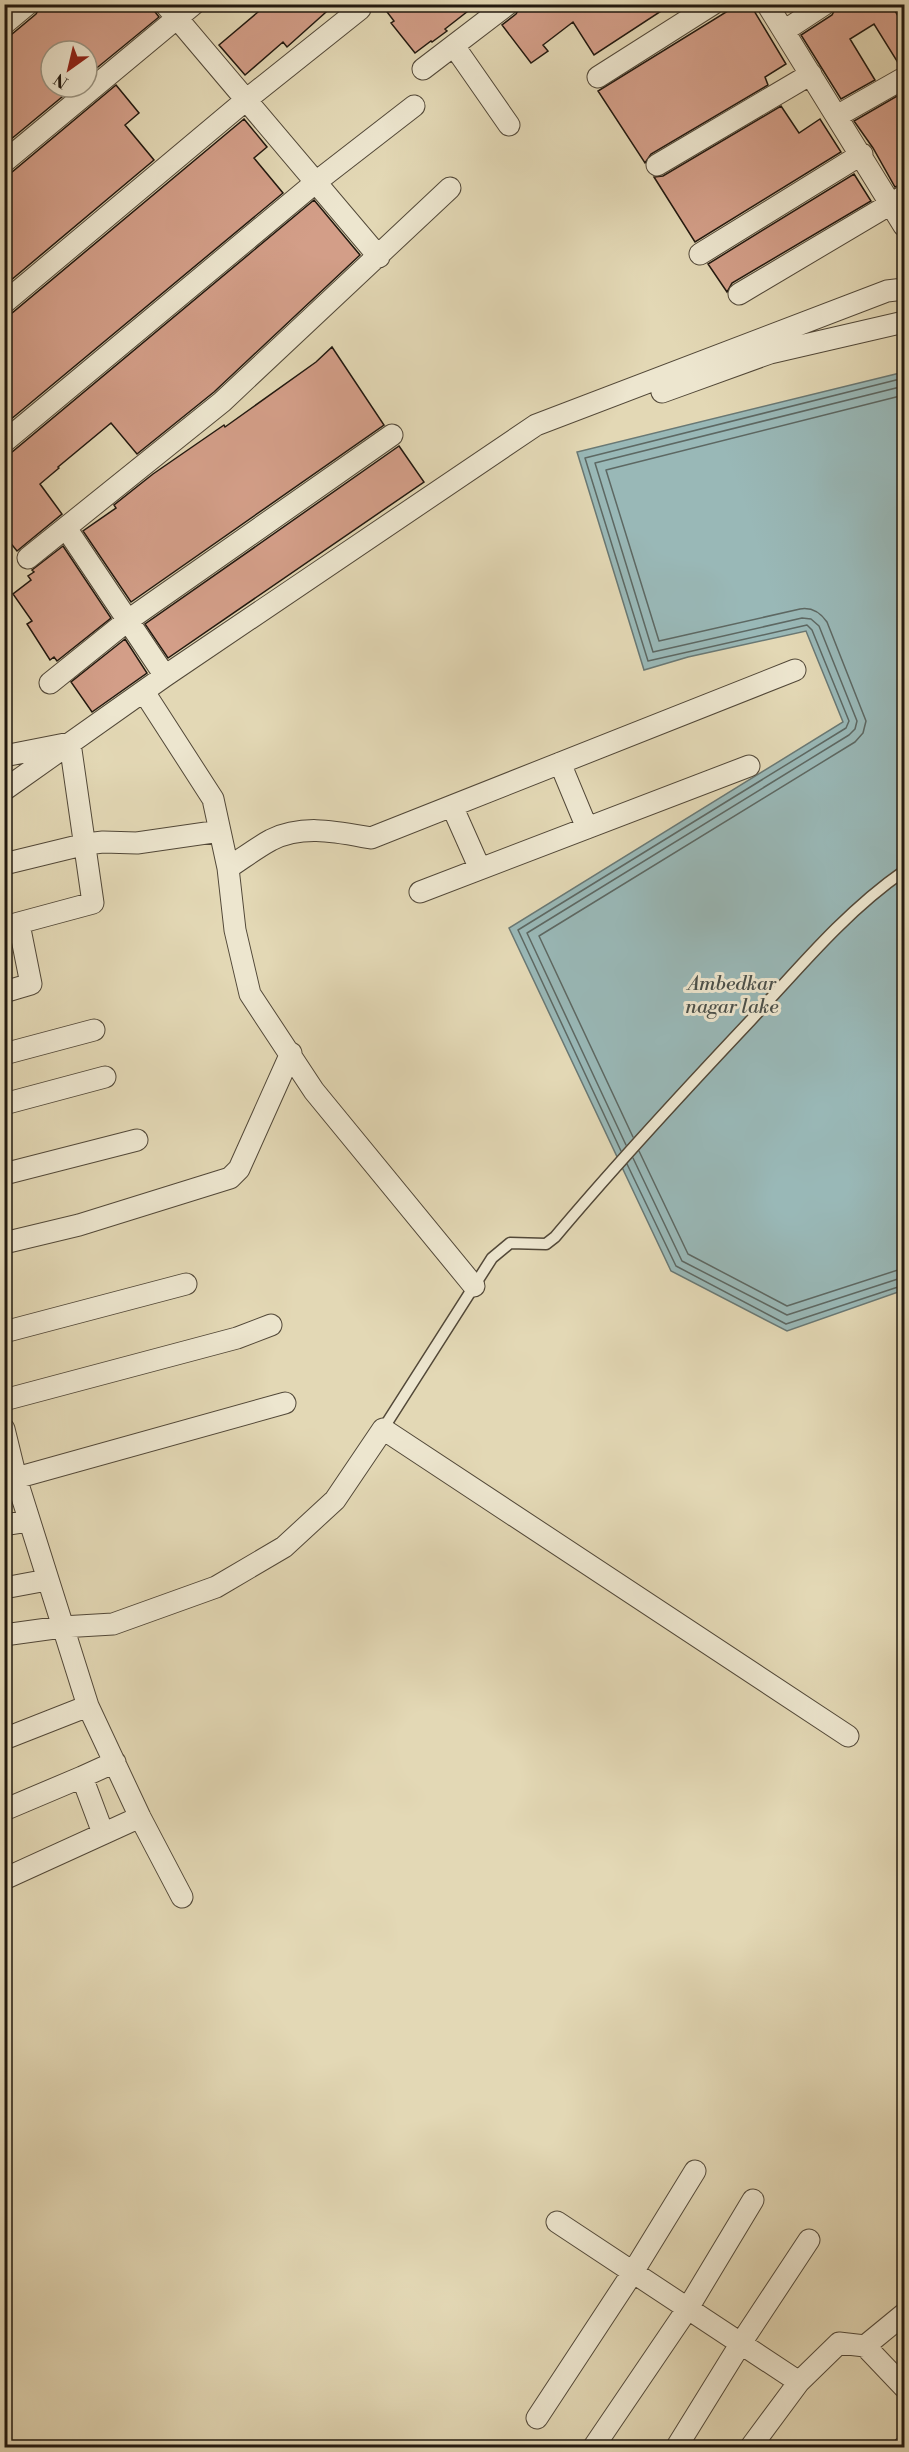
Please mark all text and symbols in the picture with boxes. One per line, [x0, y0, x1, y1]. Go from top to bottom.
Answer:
north arrow [39, 39, 99, 99]
text: N [50, 69, 72, 92]
water label: Ambedkar nagar lake [685, 972, 779, 1020]

